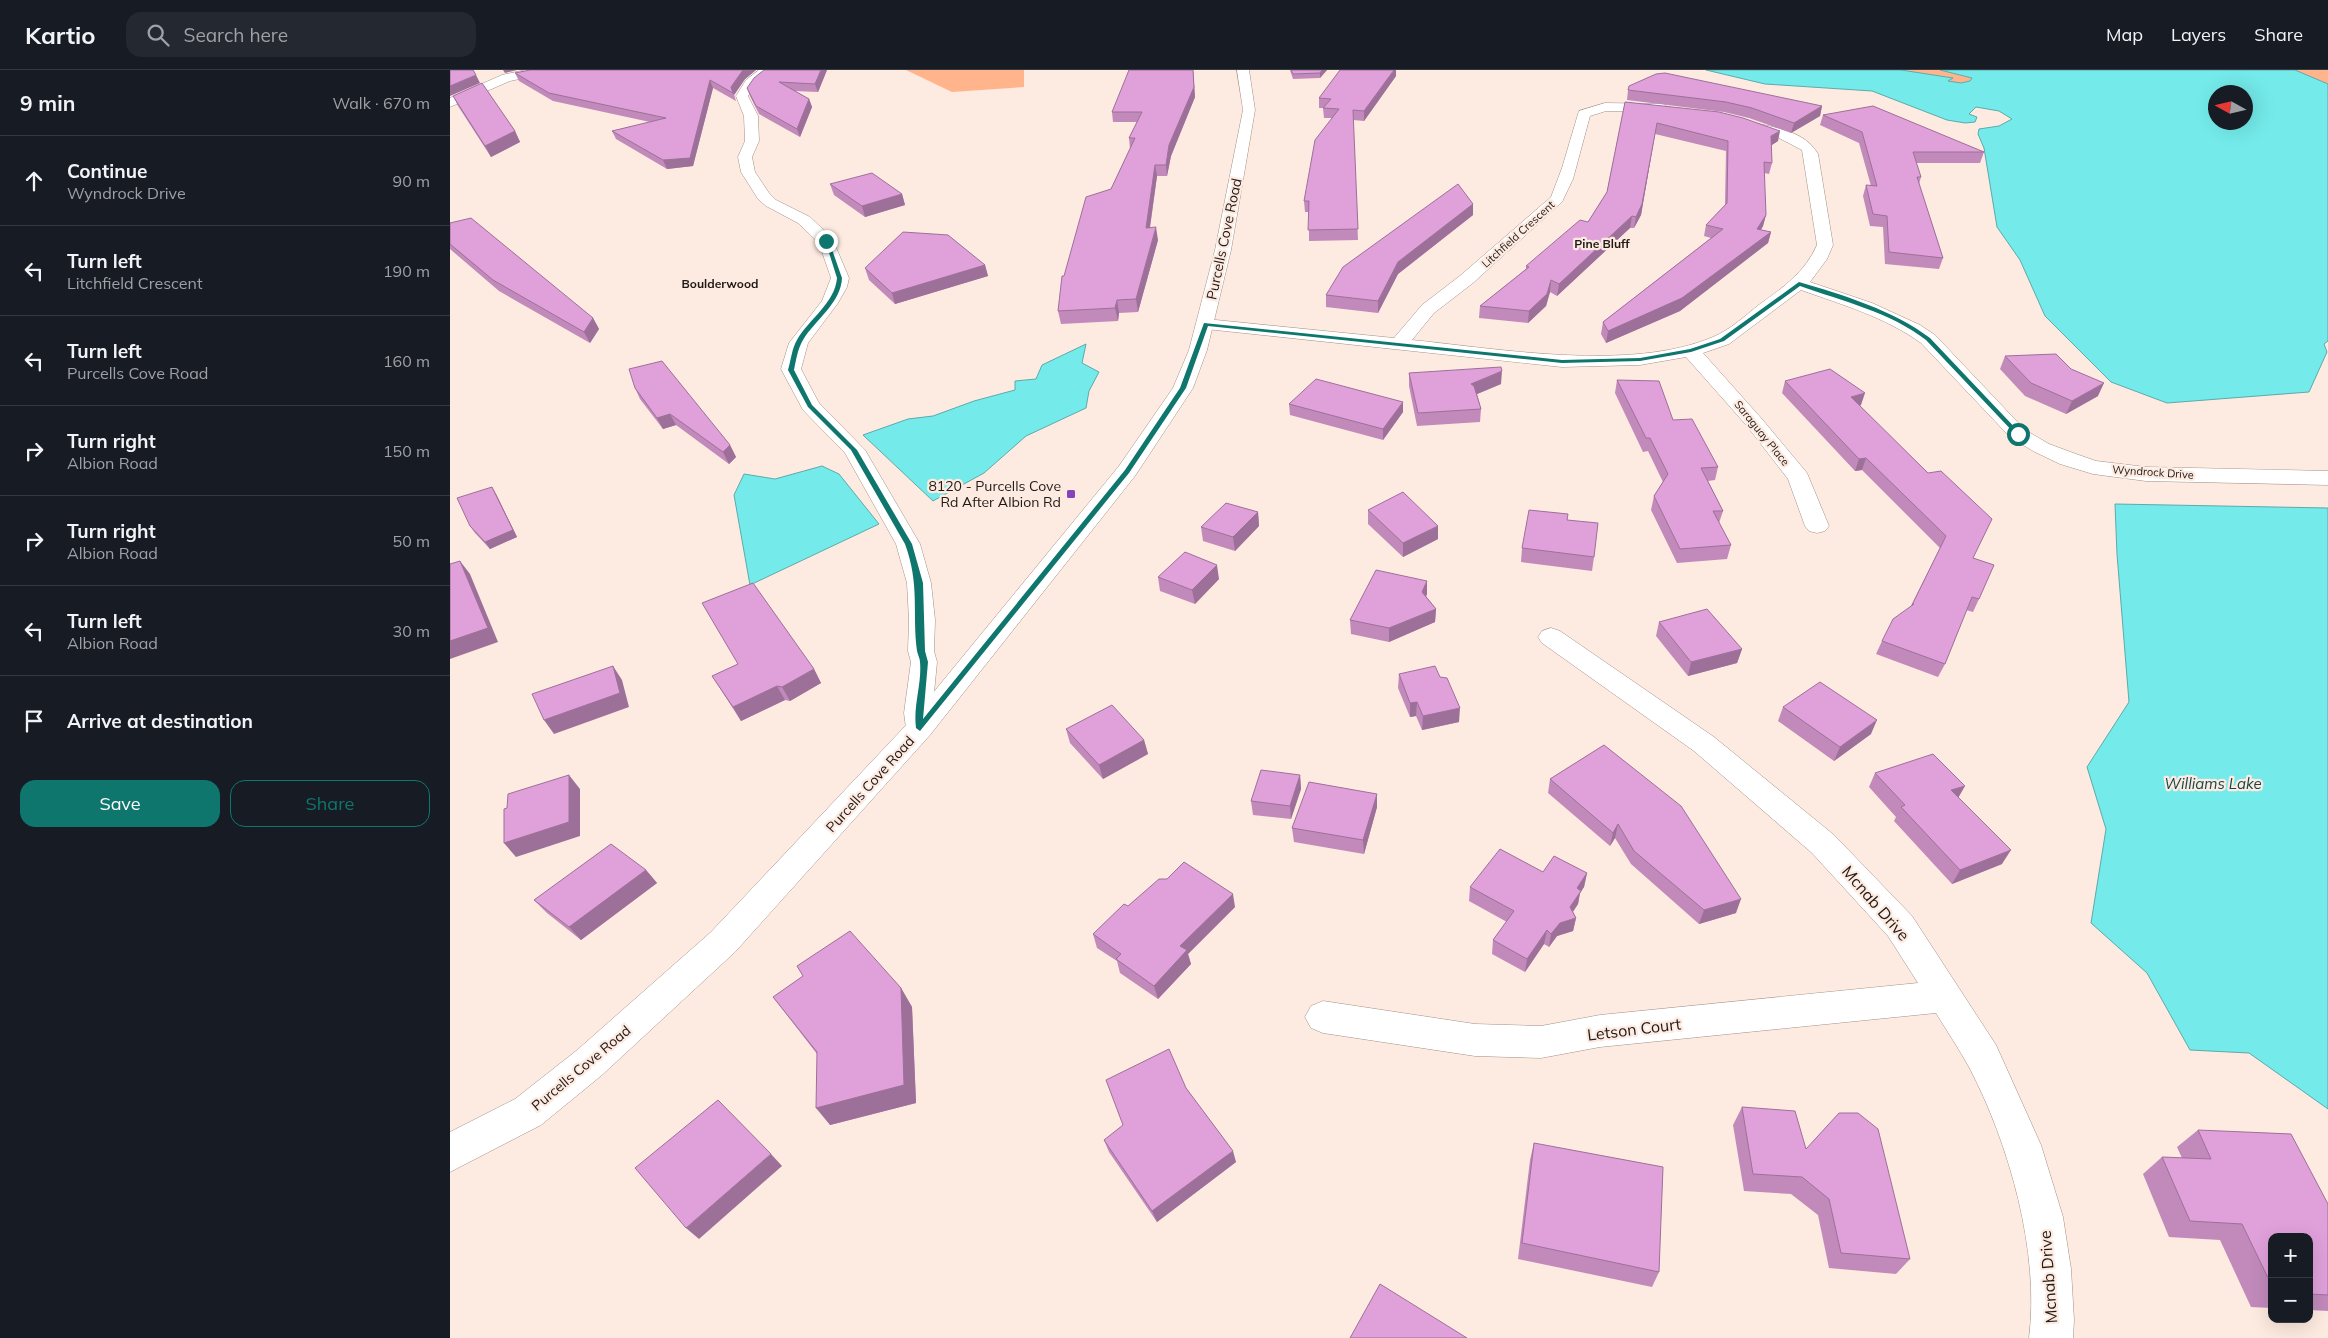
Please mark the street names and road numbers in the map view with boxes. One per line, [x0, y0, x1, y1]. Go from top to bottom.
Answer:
street label: Purcells Cove Road [1202, 177, 1246, 301]
street label: Litchfield Crescent [1479, 198, 1557, 270]
street label: Saraguay Place [1731, 398, 1793, 468]
street label: Wyndrock Drive [2112, 462, 2194, 482]
street label: Purcells Cove Road [822, 732, 918, 836]
street label: Mcnab Drive [1838, 861, 1914, 945]
street label: Letson Court [1586, 1013, 1682, 1045]
street label: Purcells Cove Road [528, 1021, 634, 1115]
street label: Mcnab Drive [2035, 1230, 2061, 1324]

